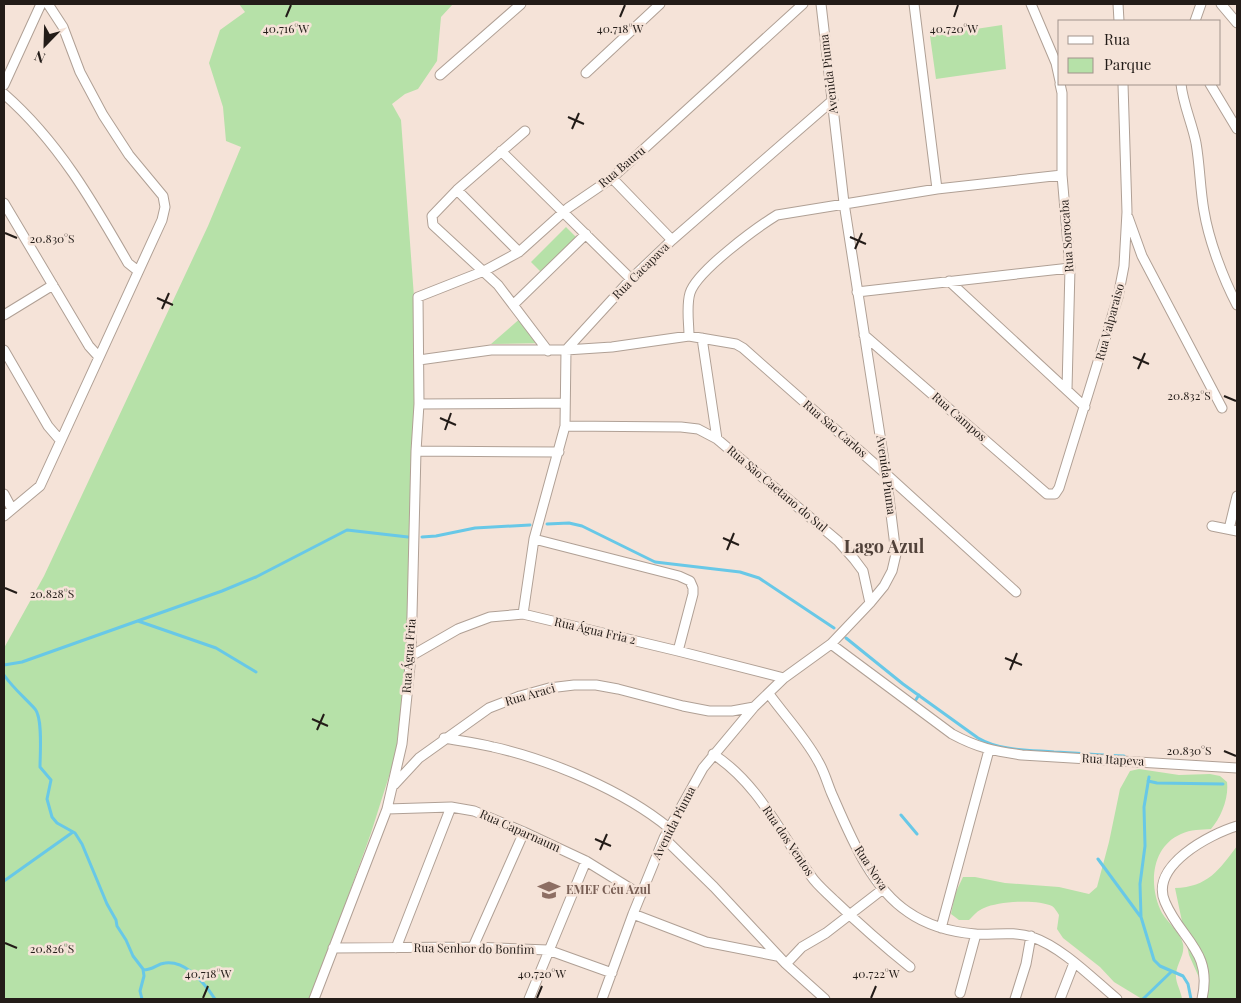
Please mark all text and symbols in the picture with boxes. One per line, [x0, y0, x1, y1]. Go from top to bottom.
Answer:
north arrow [20, 20, 70, 70]
text: 40.716°W [263, 20, 309, 36]
text: 40.718°W [597, 20, 643, 36]
text: 40.720°W [930, 20, 978, 36]
legend [1058, 20, 1221, 85]
text: Rua [1104, 29, 1130, 49]
street label: Avenida Piuma [815, 33, 841, 116]
text: N [31, 47, 48, 68]
text: Parque [1104, 54, 1151, 74]
street label: Rua Bauru [595, 142, 648, 190]
street label: Rua Sorocaba [1055, 199, 1077, 273]
text: 20.830°S [30, 230, 74, 246]
street label: Rua Cacapava [608, 238, 672, 302]
street label: Rua Valparaiso [1091, 281, 1127, 362]
text: 20.832°S [1167, 387, 1211, 403]
street label: Rua Campos [929, 388, 990, 444]
street label: Rua São Carlos [800, 396, 871, 461]
street label: Avenida Piuma [873, 433, 900, 516]
street label: Rua São Caetano do Sul [724, 442, 832, 535]
district label: Lago Azul [844, 534, 925, 558]
text: 20.828°S [30, 585, 74, 601]
street label: Rua Água Fria 2 [553, 613, 638, 647]
street label: Rua Água Fria [397, 618, 419, 694]
street label: Rua Araci [503, 679, 557, 709]
text: 20.830°S [1167, 742, 1211, 758]
street label: Rua Itapeva [1081, 749, 1145, 769]
street label: Avenida Piuma [647, 783, 698, 863]
street label: Rua dos Ventos [759, 802, 818, 879]
street label: Rua Caparnaum [477, 805, 564, 855]
street label: Rua Nova [851, 842, 892, 893]
school or university icon: EMEF Céu Azul [536, 877, 562, 903]
place label: EMEF Céu Azul [566, 881, 651, 897]
street label: Rua Senhor do Bonfim [413, 939, 535, 957]
text: 20.826°S [30, 940, 74, 956]
text: 40.718°W [185, 965, 231, 981]
text: 40.720°W [518, 965, 566, 981]
text: 40.722°W [852, 965, 900, 981]

